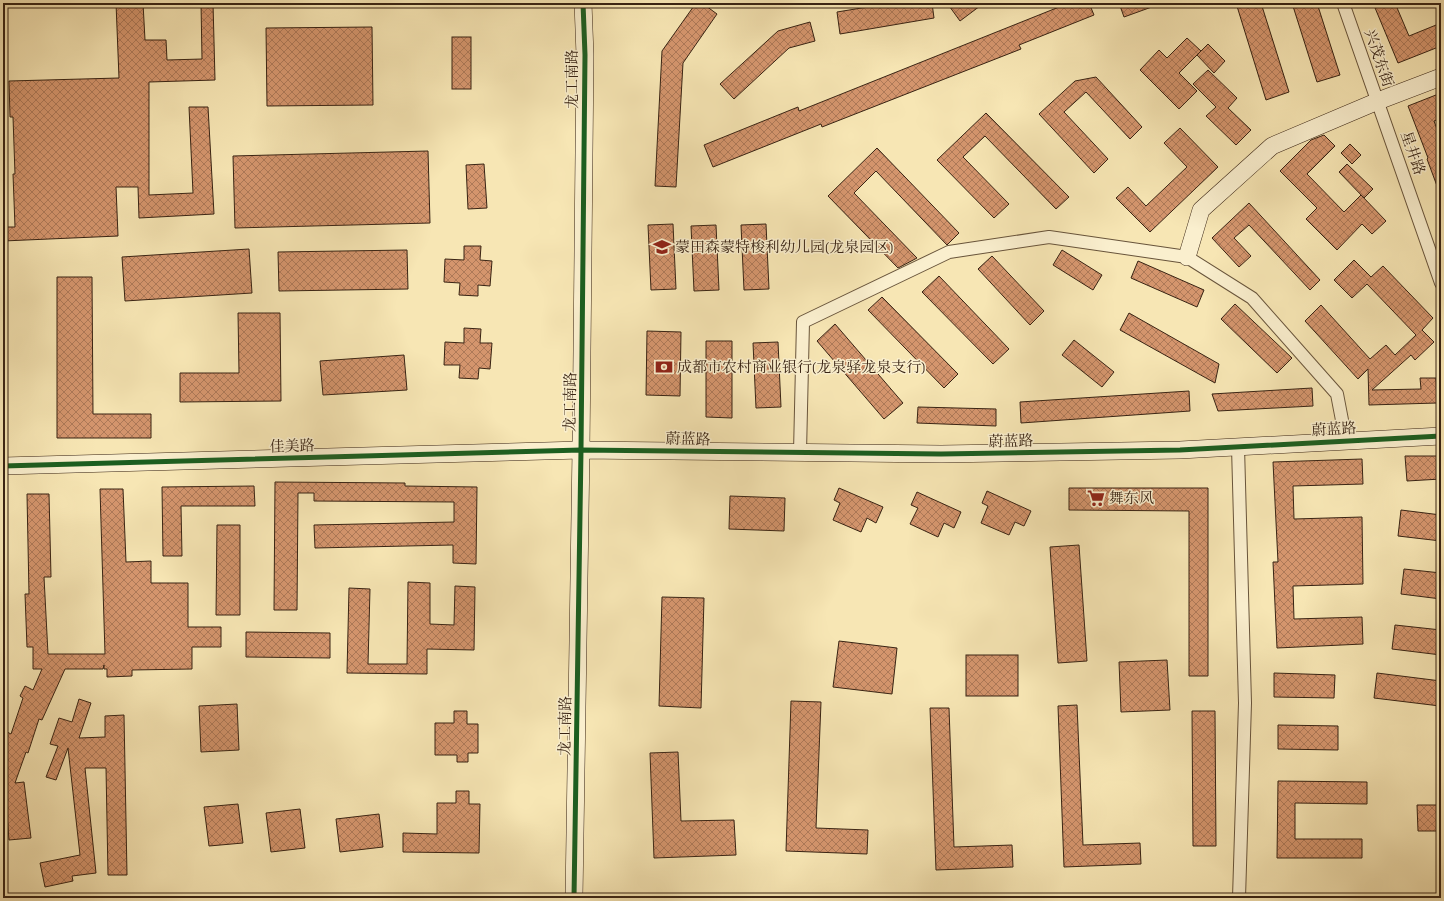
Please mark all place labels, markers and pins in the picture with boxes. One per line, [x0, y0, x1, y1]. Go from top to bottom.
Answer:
school or university icon: 蒙田森蒙特梭利幼儿园(龙泉园区) [652, 237, 672, 257]
place label: 蒙田森蒙特梭利幼儿园(龙泉园区) [675, 237, 893, 257]
bank icon: 成都市农村商业银行(龙泉驿龙泉支行) [654, 357, 674, 377]
place label: 成都市农村商业银行(龙泉驿龙泉支行) [677, 357, 925, 377]
supermarket icon: 舞东风 [1086, 488, 1106, 508]
place label: 舞东风 [1109, 488, 1154, 508]

